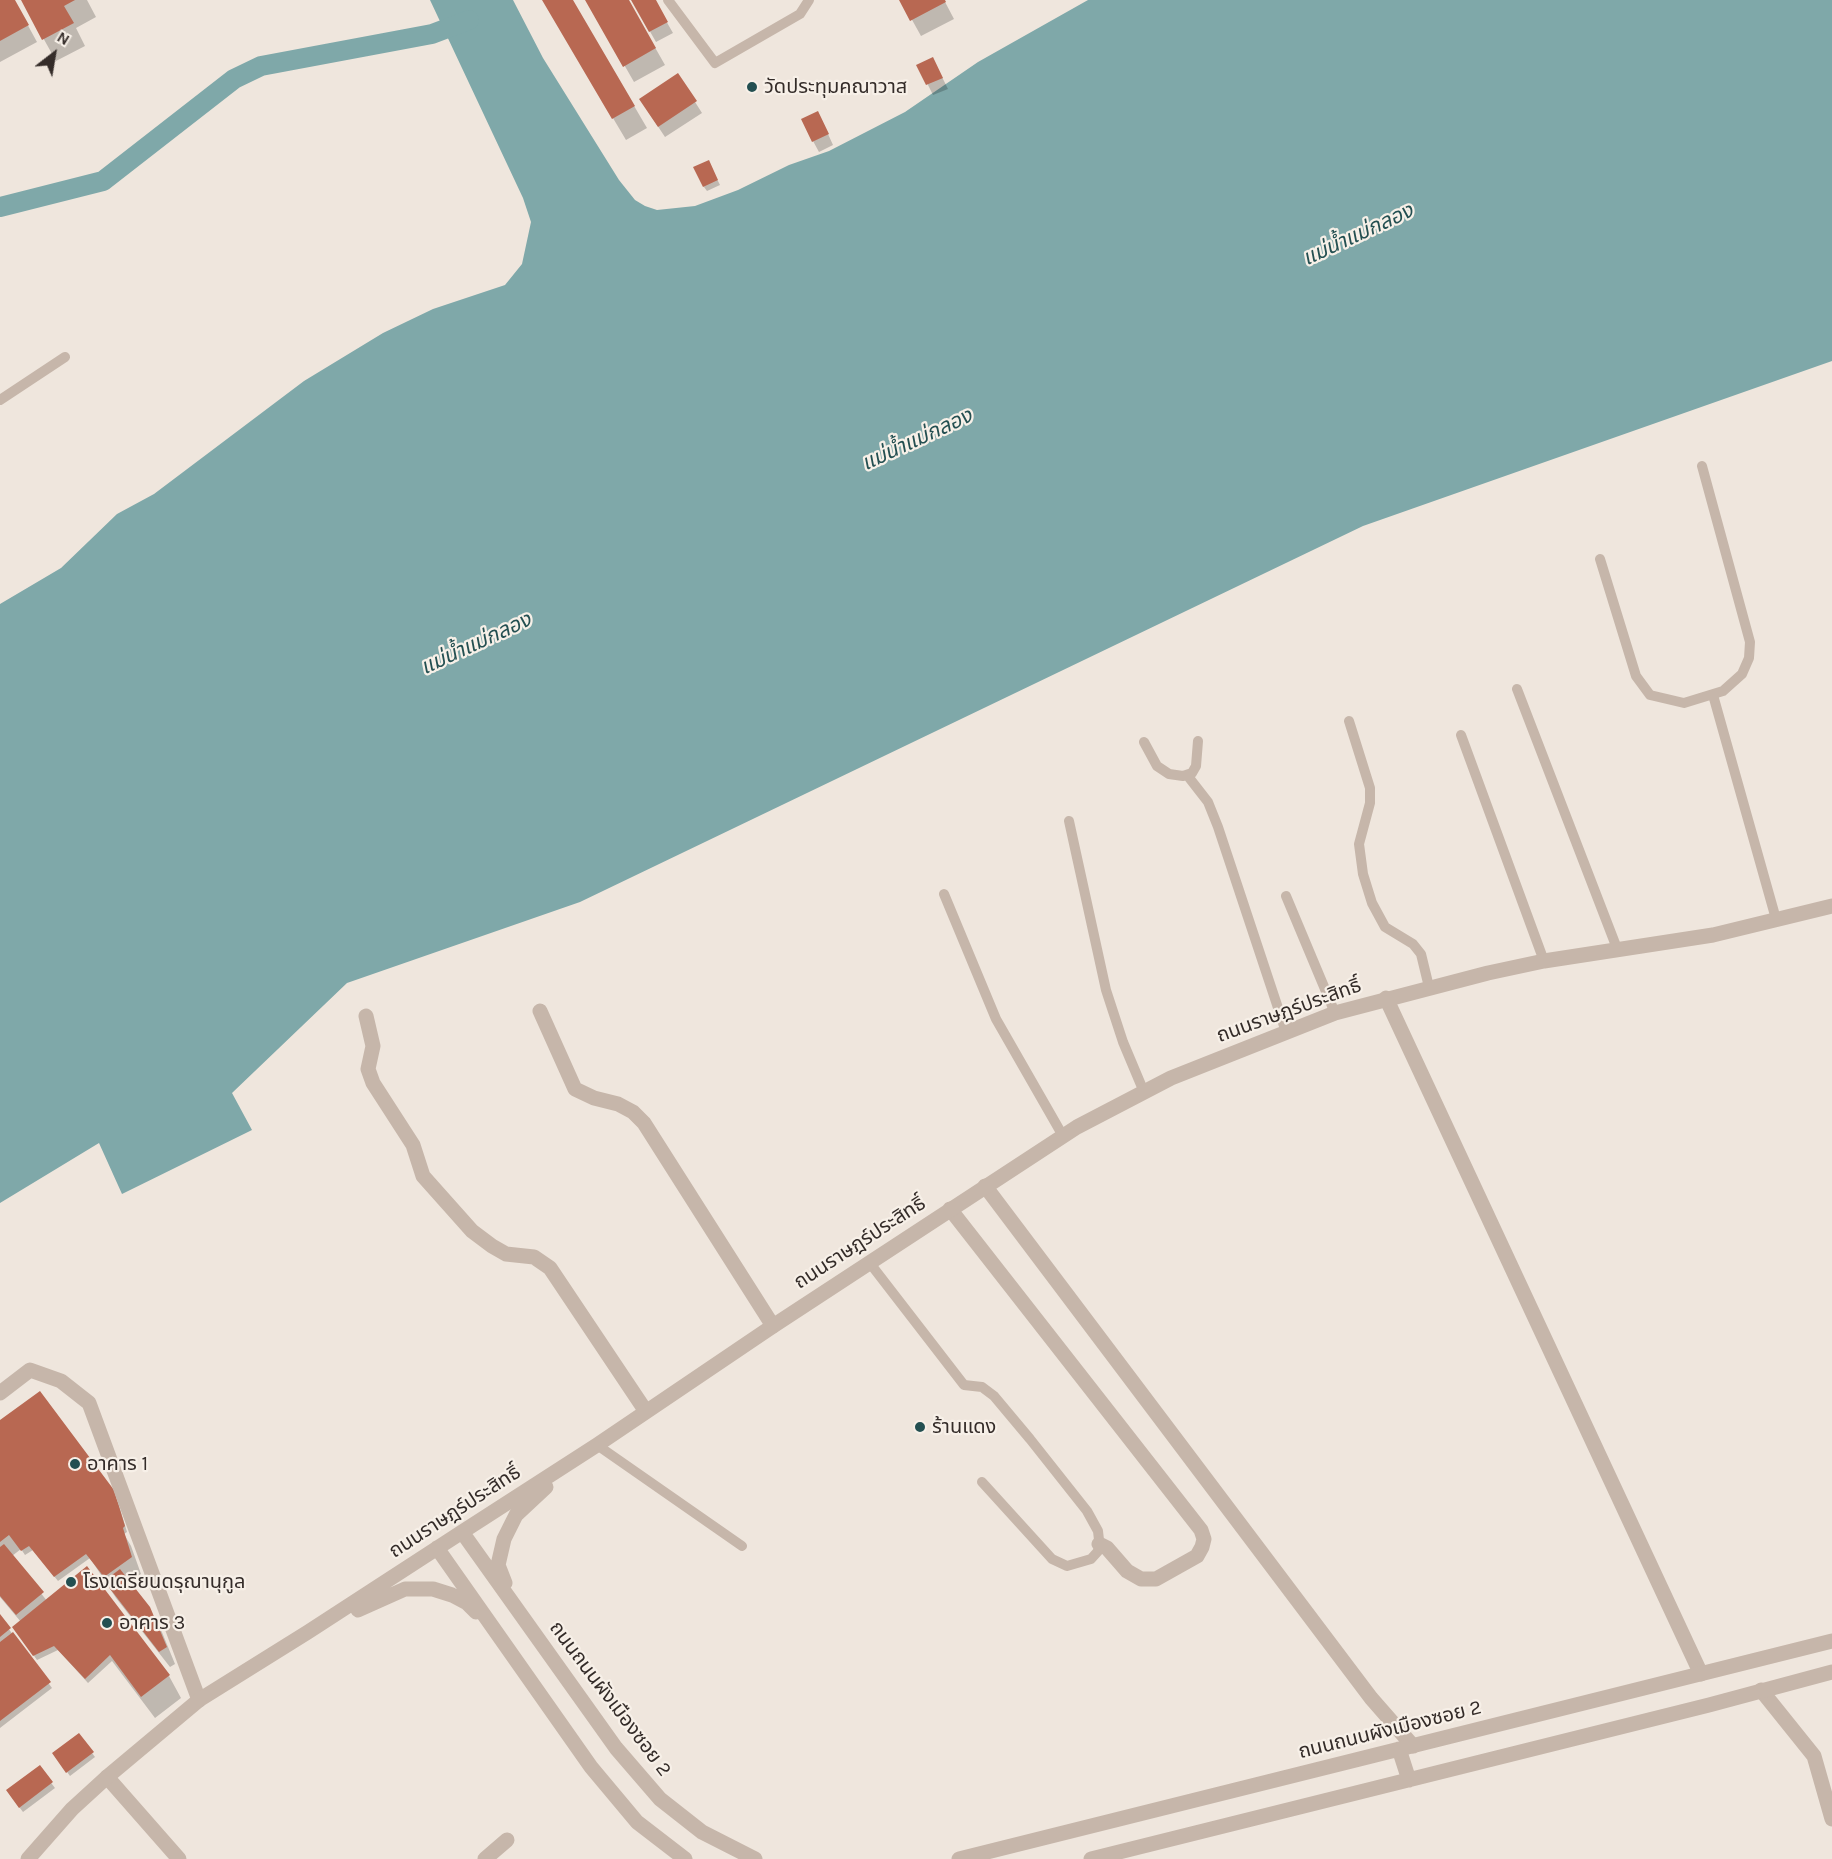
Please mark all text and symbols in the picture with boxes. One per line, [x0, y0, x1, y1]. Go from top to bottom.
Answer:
north arrow [24, 24, 84, 84]
text: N [54, 27, 73, 49]
place label: วัดประทุมคณาวาส [764, 75, 907, 99]
marker: วัดประทุมคณาวาส [745, 80, 759, 94]
water label: แม่น้ำแม่กลอง [1299, 198, 1417, 272]
water label: แม่น้ำแม่กลอง [858, 403, 976, 477]
water label: แม่น้ำแม่กลอง [417, 607, 535, 681]
street label: ถนนราษฎร์ประสิทธิ์ [1213, 974, 1365, 1048]
street label: ถนนราษฎร์ประสิทธิ์ [790, 1191, 930, 1295]
place label: ร้านแดง [932, 1415, 996, 1439]
marker: ร้านแดง [913, 1420, 927, 1434]
place label: อาคาร 1 [87, 1452, 148, 1476]
marker: อาคาร 1 [68, 1457, 82, 1471]
street label: ถนนราษฎร์ประสิทธิ์ [385, 1460, 525, 1564]
place label: โรงเดรียนดรุณานุกูล [83, 1570, 245, 1594]
marker: โรงเดรียนดรุณานุกูล [64, 1575, 78, 1589]
place label: อาคาร 3 [119, 1611, 185, 1635]
marker: อาคาร 3 [100, 1616, 114, 1630]
street label: ถนนถนนผังเมืองซอย 2 [544, 1617, 676, 1781]
street label: ถนนถนนผังเมืองซอย 2 [1296, 1696, 1484, 1764]

